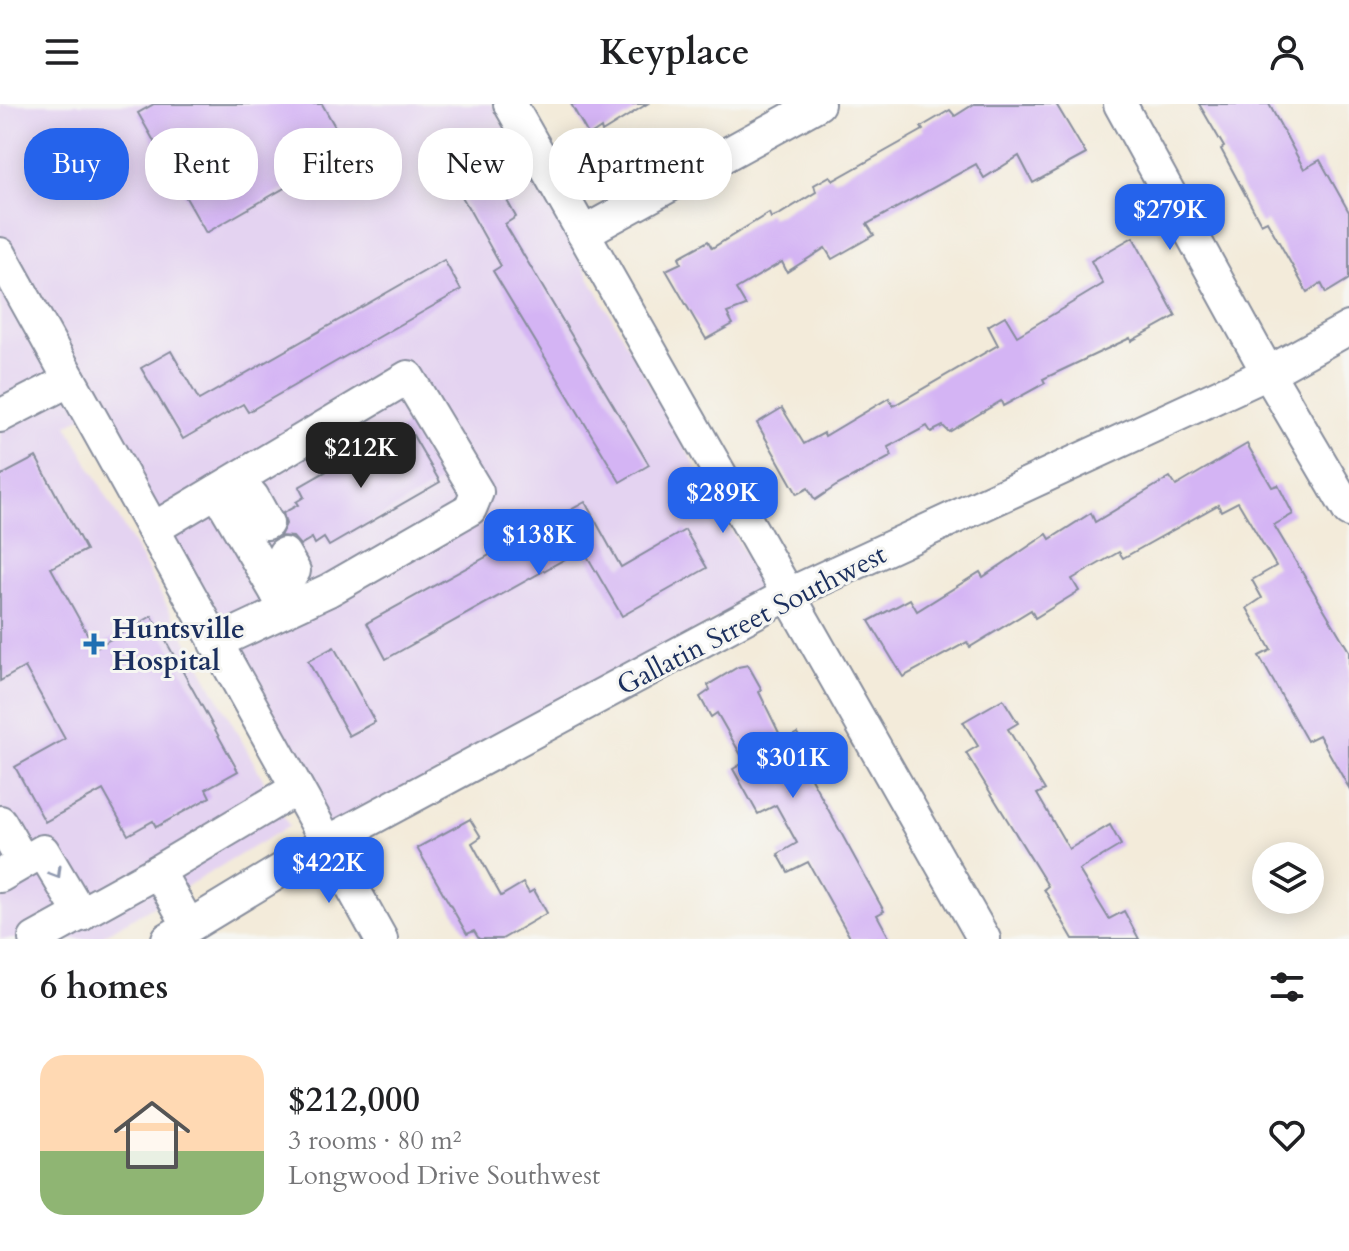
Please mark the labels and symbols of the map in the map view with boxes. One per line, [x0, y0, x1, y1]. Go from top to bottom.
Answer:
pin: $279K [1114, 184, 1226, 252]
pin: $212K [305, 422, 417, 490]
pin: $289K [667, 467, 779, 535]
pin: $138K [483, 509, 595, 577]
street label: Gallatin Street Southwest [610, 535, 893, 704]
place label: Huntsville Hospital [112, 610, 245, 680]
marker: Huntsville Hospital [83, 633, 105, 655]
pin: $301K [737, 732, 849, 800]
pin: $422K [273, 837, 385, 905]
one-way arrow [46, 864, 62, 879]

